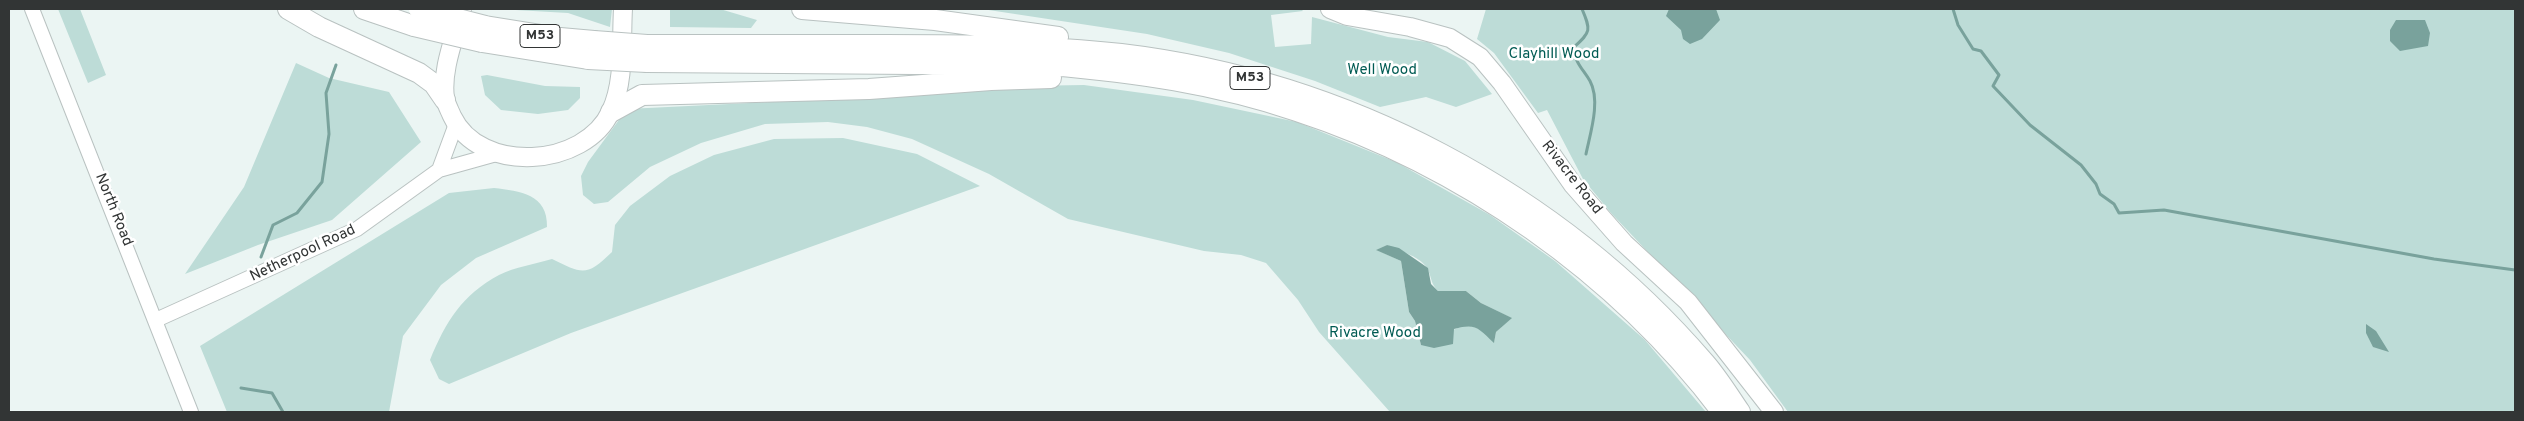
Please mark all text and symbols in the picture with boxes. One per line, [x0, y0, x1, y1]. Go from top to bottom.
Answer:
road number: M53 [520, 24, 560, 48]
park label: Clayhill Wood [1508, 46, 1600, 64]
park label: Well Wood [1347, 62, 1417, 80]
road number: M53 [1230, 66, 1270, 90]
street label: Rivacre Road [1537, 138, 1605, 218]
street label: North Road [90, 171, 136, 249]
street label: Netherpool Road [247, 222, 359, 286]
park label: Rivacre Wood [1329, 325, 1421, 343]

